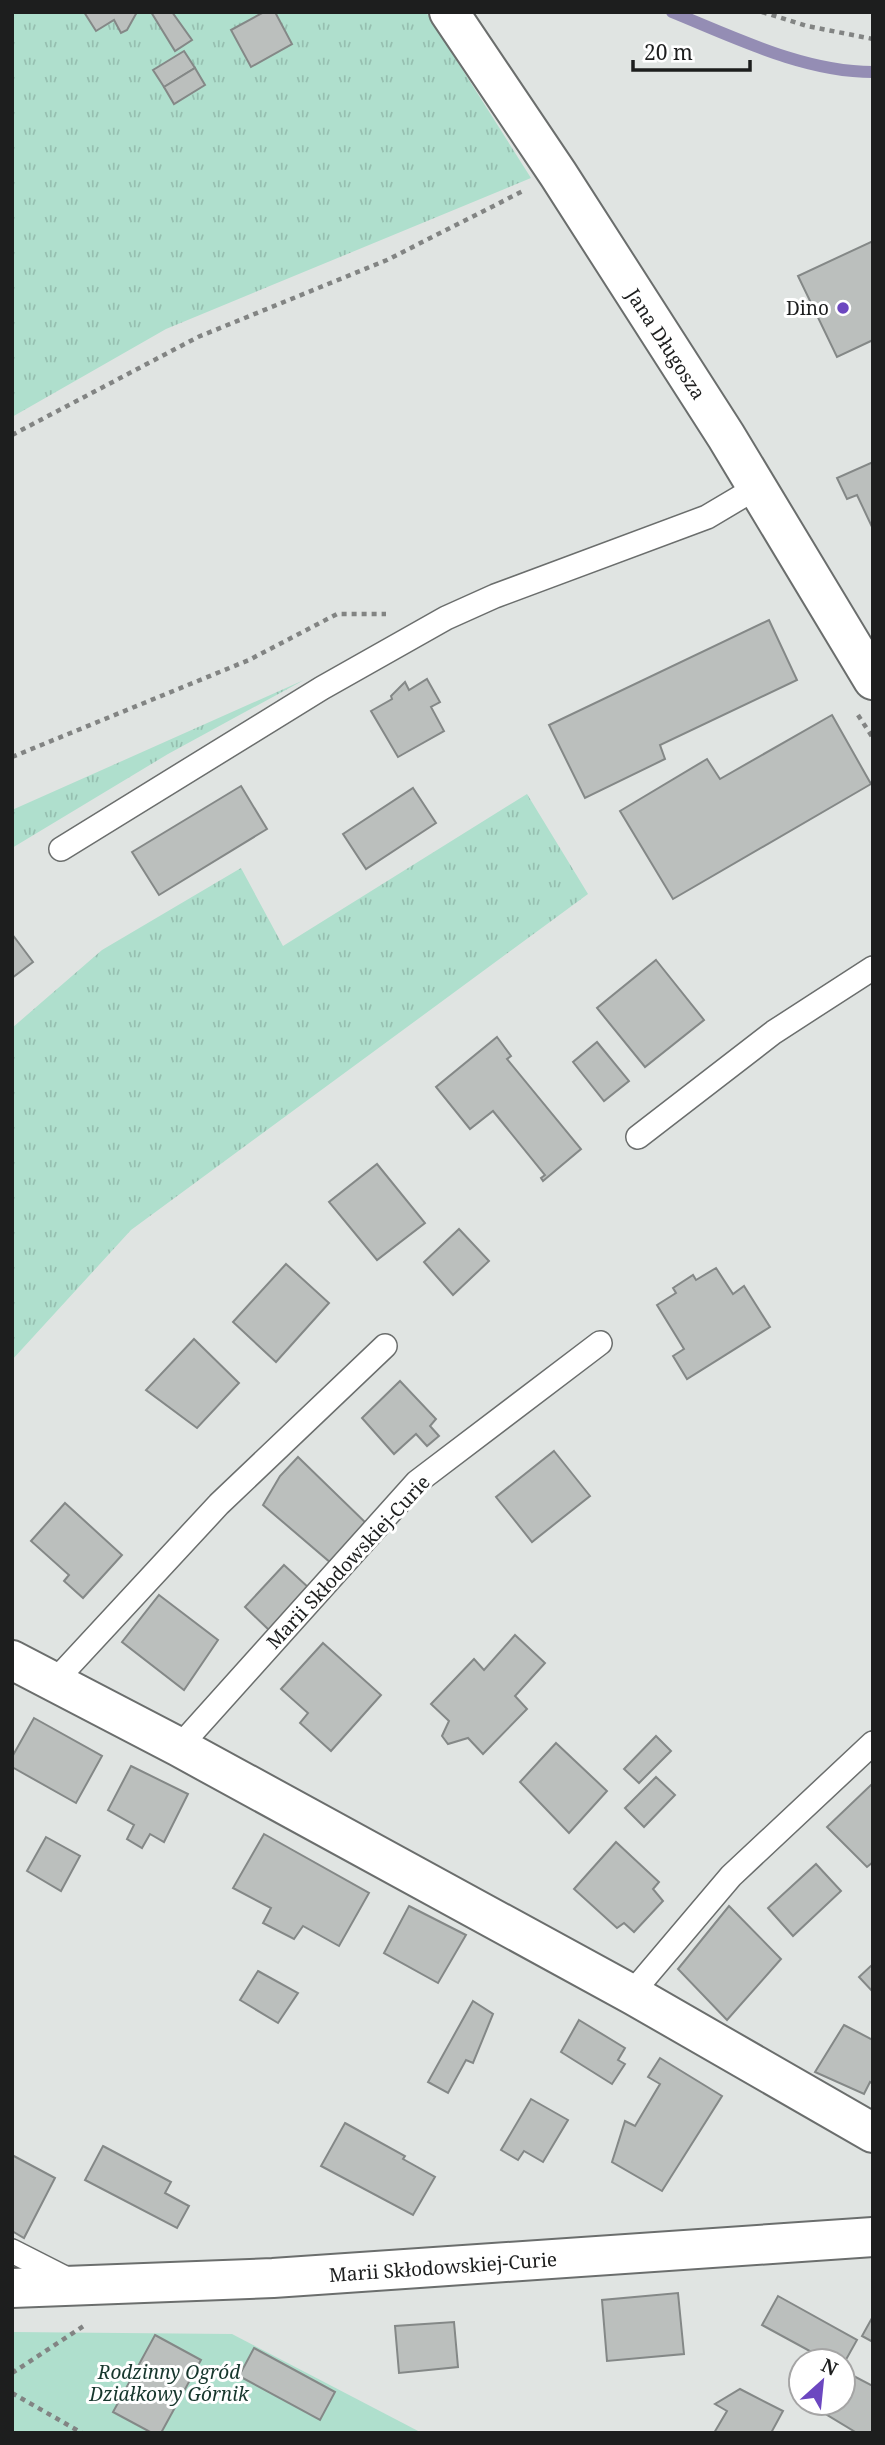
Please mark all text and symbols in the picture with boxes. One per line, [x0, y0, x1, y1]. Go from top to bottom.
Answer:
scale bar [633, 28, 750, 72]
text: 20 m [644, 38, 693, 66]
street label: Jana Długosza [620, 283, 712, 405]
place label: Dino [786, 295, 829, 321]
marker: Dino [835, 300, 851, 316]
street label: Marii Skłodowskiej-Curie [261, 1470, 435, 1654]
street label: Marii Skłodowskiej-Curie [328, 2246, 558, 2288]
north arrow [787, 2347, 857, 2417]
text: N [817, 2352, 842, 2382]
park label: Rodzinny Ogród Działkowy Górnik [88, 2359, 250, 2407]

